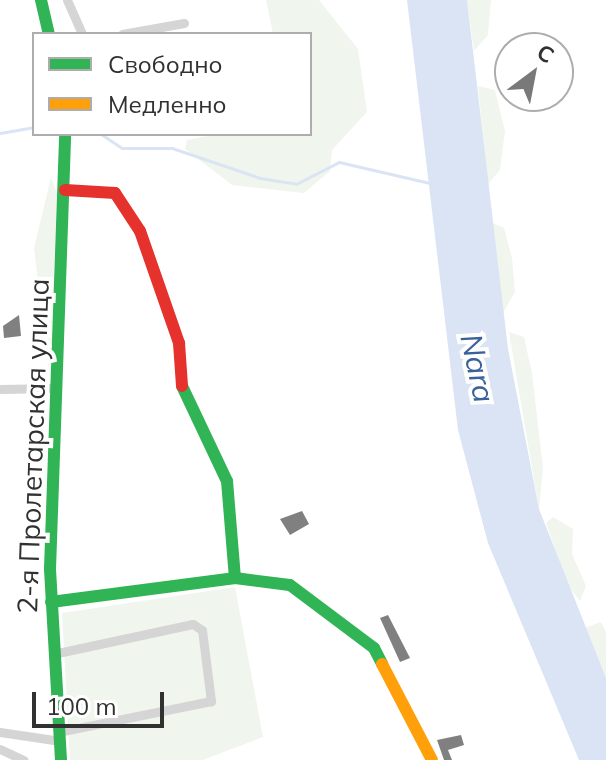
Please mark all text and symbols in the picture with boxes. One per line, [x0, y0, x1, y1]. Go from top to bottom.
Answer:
legend [32, 32, 312, 136]
north arrow [494, 32, 574, 112]
text: С [532, 37, 559, 69]
text: Свободно [108, 49, 223, 79]
text: Медленно [108, 89, 227, 119]
street label: 2-я Пролетарская улица [10, 278, 56, 614]
water label: Nara [453, 330, 503, 406]
scale bar [36, 676, 168, 726]
text: 100 m [46, 691, 117, 721]

